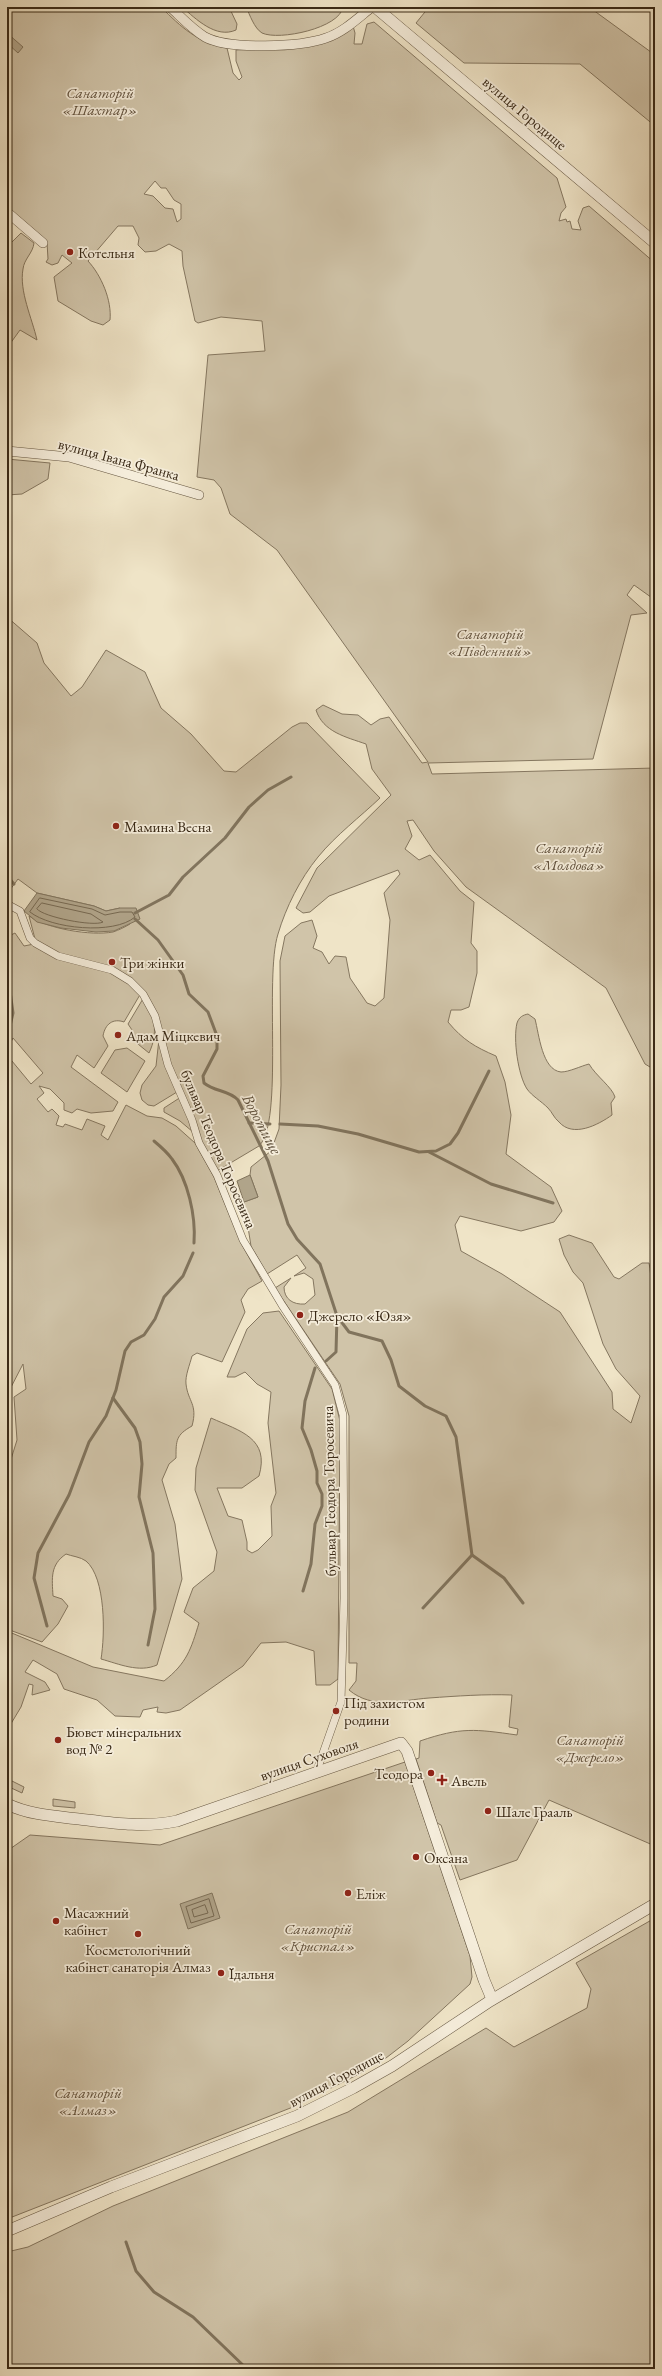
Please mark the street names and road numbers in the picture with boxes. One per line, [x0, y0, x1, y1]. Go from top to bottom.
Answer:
street label: вулиця Городище [479, 72, 571, 154]
street label: вулиця Івана Франка [56, 434, 182, 484]
street label: бульвар Теодора Торосевича [177, 1067, 261, 1231]
street label: бульвар Теодора Торосевича [318, 1405, 340, 1577]
street label: вулиця Суховоля [257, 1733, 361, 1785]
street label: вулиця Городище [285, 2045, 387, 2111]

